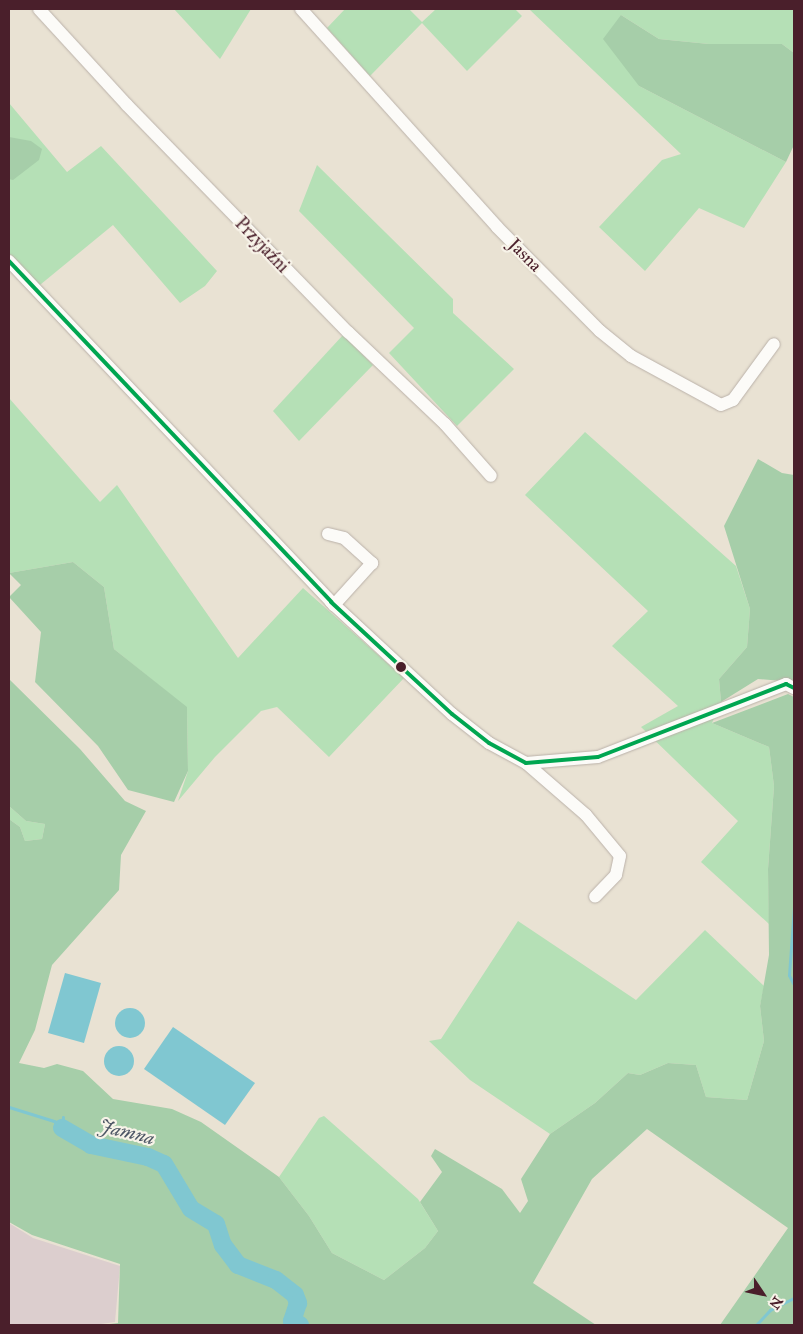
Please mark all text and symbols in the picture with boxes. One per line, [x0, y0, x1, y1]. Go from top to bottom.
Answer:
street label: Przyjaźni [230, 213, 294, 277]
street label: Jasna [504, 234, 546, 276]
unlabelled marker [396, 662, 406, 672]
water label: Jamna [97, 1114, 157, 1150]
north arrow [738, 1269, 788, 1319]
text: N [765, 1293, 786, 1312]

